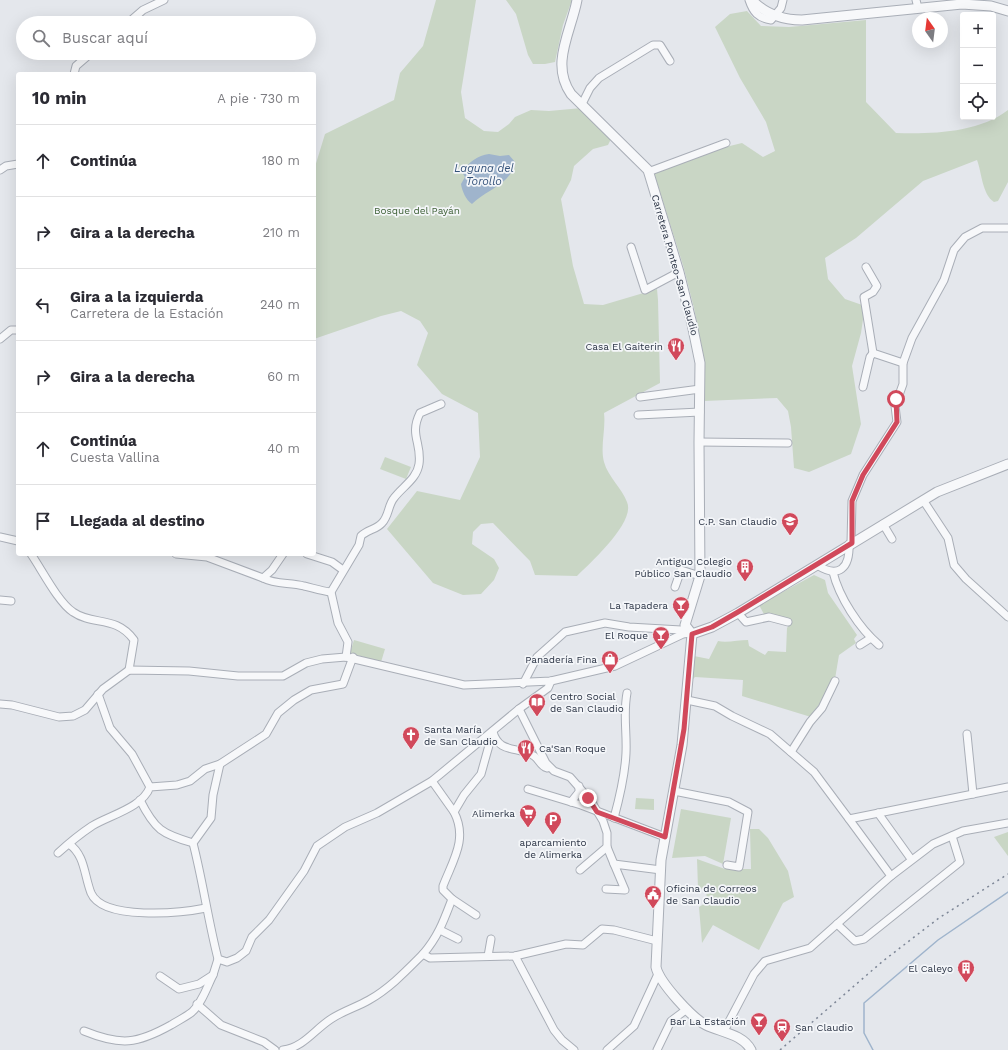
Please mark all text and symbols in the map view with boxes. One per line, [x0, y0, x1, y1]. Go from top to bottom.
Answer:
north arrow [912, 12, 948, 48]
map controls [960, 12, 996, 120]
button: + [960, 12, 996, 48]
search box [16, 16, 316, 60]
icon: search [30, 27, 52, 49]
text: Buscar aquí [62, 29, 148, 47]
button: − [960, 48, 996, 84]
button: locate [960, 84, 996, 120]
text: 10 min [32, 88, 87, 108]
text: A pie · 730 m [217, 91, 300, 106]
icon: ahead [32, 150, 54, 172]
text: Continúa [70, 152, 137, 170]
text: 180 m [262, 153, 300, 168]
water label: Laguna del Torollo [454, 162, 515, 188]
street label: Carretera Ponteo-San Claudio [650, 193, 700, 337]
park label: Bosque del Payán [374, 205, 460, 216]
icon: right [32, 222, 54, 244]
text: Gira a la derecha [70, 224, 195, 242]
text: 210 m [262, 225, 300, 240]
text: Gira a la izquierda [70, 288, 203, 306]
icon: left [32, 294, 54, 316]
text: 240 m [260, 297, 300, 312]
text: Carretera de la Estación [70, 306, 224, 321]
restaurant icon: Casa El Gaiterin [666, 336, 686, 361]
place label: Casa El Gaiterin [585, 341, 663, 352]
icon: right [32, 366, 54, 388]
text: Gira a la derecha [70, 368, 195, 386]
text: 60 m [267, 369, 300, 384]
route start [887, 390, 905, 408]
text: Continúa [70, 432, 137, 450]
icon: ahead [32, 438, 54, 460]
text: 40 m [267, 441, 300, 456]
text: Cuesta Vallina [70, 450, 160, 465]
icon: arrive [32, 510, 54, 532]
school or university icon: C.P. San Claudio [780, 511, 800, 536]
text: Llegada al destino [70, 512, 205, 530]
place label: C.P. San Claudio [698, 516, 777, 527]
place label: Antiguo Colegio Público San Claudio [634, 556, 732, 579]
building icon: Antiguo Colegio Público San Claudio [735, 557, 755, 582]
bar icon: La Tapadera [671, 595, 691, 620]
place label: La Tapadera [609, 600, 668, 611]
bar icon: El Roque [651, 625, 671, 650]
place label: El Roque [605, 630, 648, 641]
shop icon: Panadería Fina [600, 649, 620, 674]
place label: Panadería Fina [525, 654, 597, 665]
place label: Centro Social de San Claudio [550, 691, 624, 714]
library icon: Centro Social de San Claudio [527, 692, 547, 717]
place label: Santa María de San Claudio [424, 724, 498, 747]
church icon: Santa María de San Claudio [401, 725, 421, 750]
restaurant icon: Ca'San Roque [516, 738, 536, 763]
place label: Ca'San Roque [539, 743, 606, 754]
route end [579, 789, 597, 807]
supermarket icon: Alimerka [518, 803, 538, 828]
place label: Alimerka [472, 808, 515, 819]
parking icon: aparcamiento de Alimerka [543, 810, 563, 835]
place label: aparcamiento de Alimerka [519, 837, 587, 860]
place label: Oficina de Correos de San Claudio [666, 883, 757, 906]
public building icon: Oficina de Correos de San Claudio [643, 884, 663, 909]
building icon: El Caleyo [956, 958, 976, 983]
place label: El Caleyo [908, 963, 953, 974]
bar icon: Bar La Estación [749, 1011, 769, 1036]
place label: Bar La Estación [670, 1016, 746, 1027]
station icon: San Claudio [772, 1017, 792, 1042]
place label: San Claudio [795, 1022, 853, 1033]

